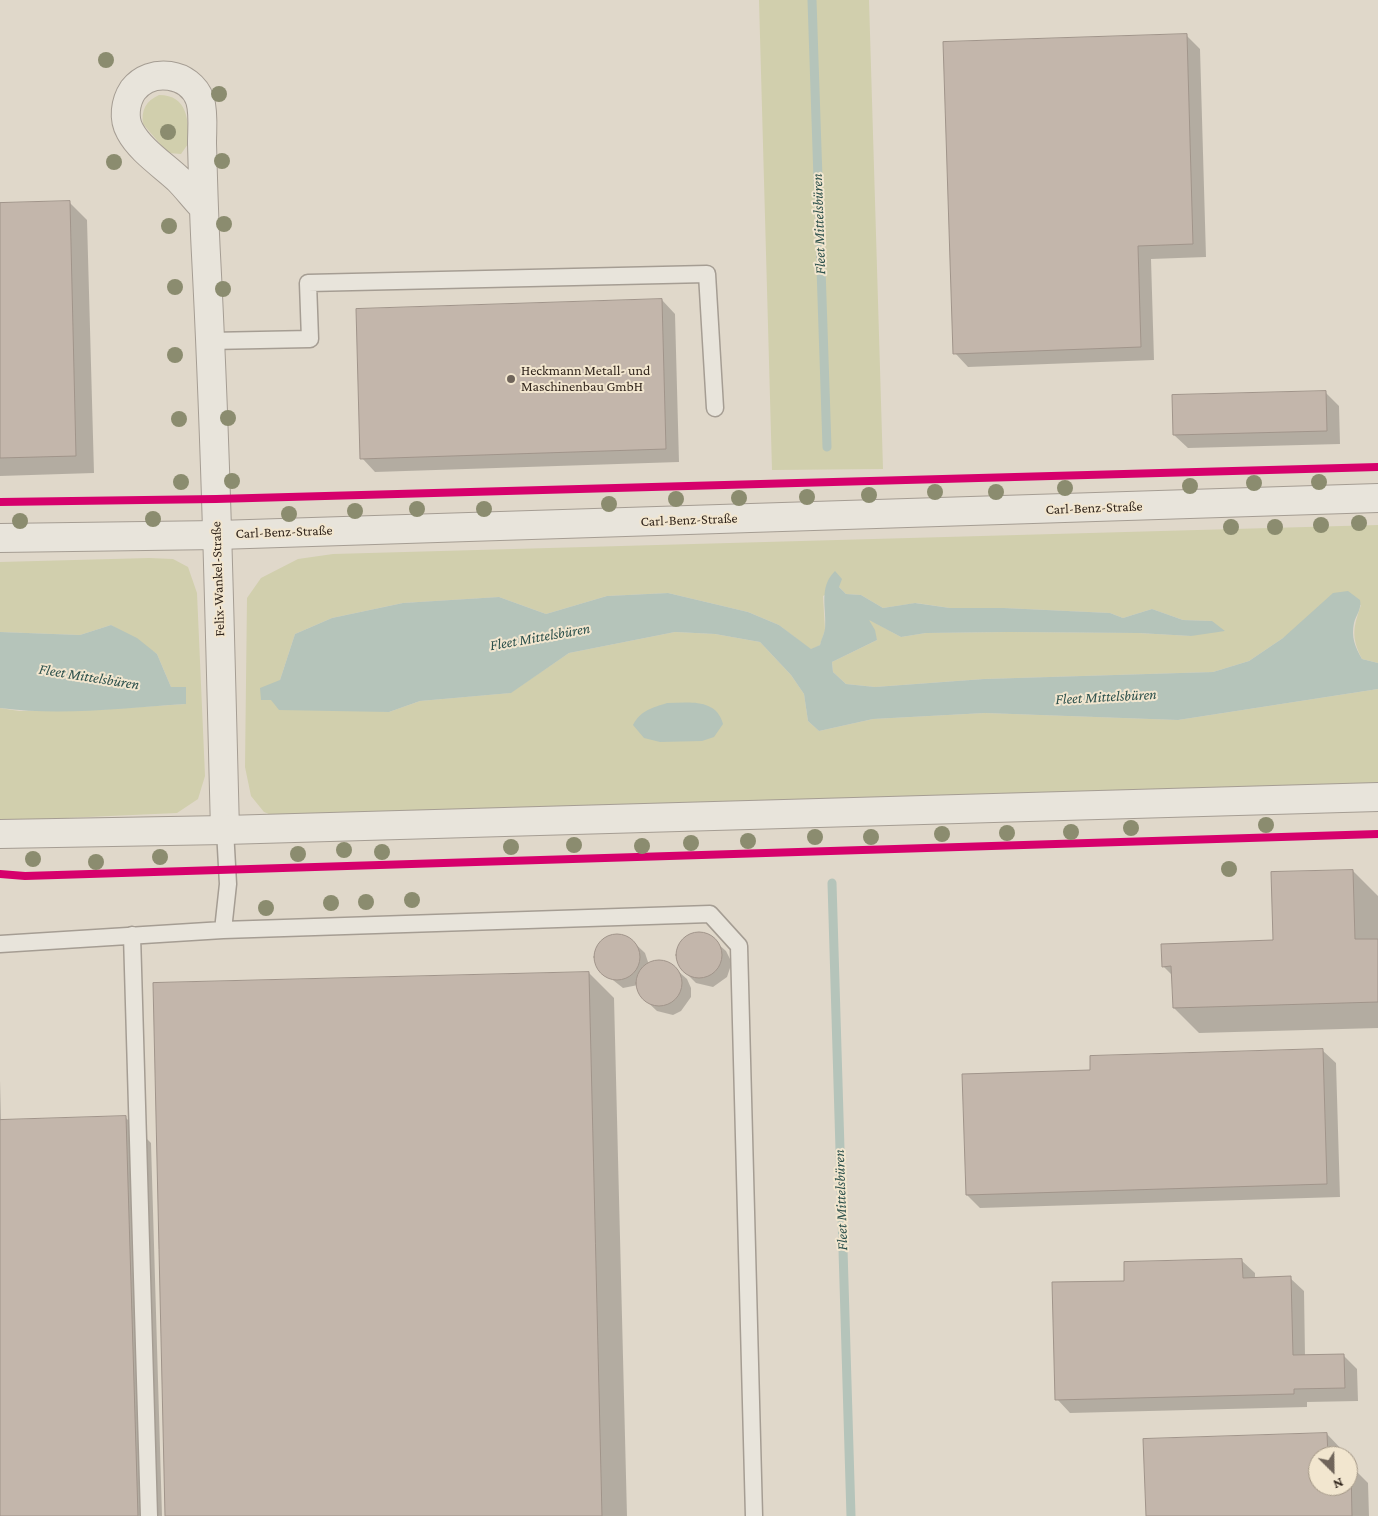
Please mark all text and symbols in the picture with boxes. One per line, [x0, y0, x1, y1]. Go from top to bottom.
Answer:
water label: Fleet Mittelsbüren [808, 173, 830, 275]
place label: Heckmann Metall- und Maschinenbau GmbH [521, 363, 650, 396]
marker: Heckmann Metall- und Maschinenbau GmbH [505, 373, 517, 385]
street label: Carl-Benz-Straße [1045, 498, 1143, 518]
street label: Carl-Benz-Straße [640, 510, 738, 530]
street label: Felix-Wankel-Straße [208, 521, 228, 637]
street label: Carl-Benz-Straße [235, 522, 333, 542]
water label: Fleet Mittelsbüren [488, 619, 592, 655]
water label: Fleet Mittelsbüren [38, 660, 140, 694]
water label: Fleet Mittelsbüren [1055, 685, 1157, 709]
water label: Fleet Mittelsbüren [830, 1149, 852, 1251]
north arrow [1308, 1446, 1358, 1496]
text: N [1331, 1475, 1346, 1493]

